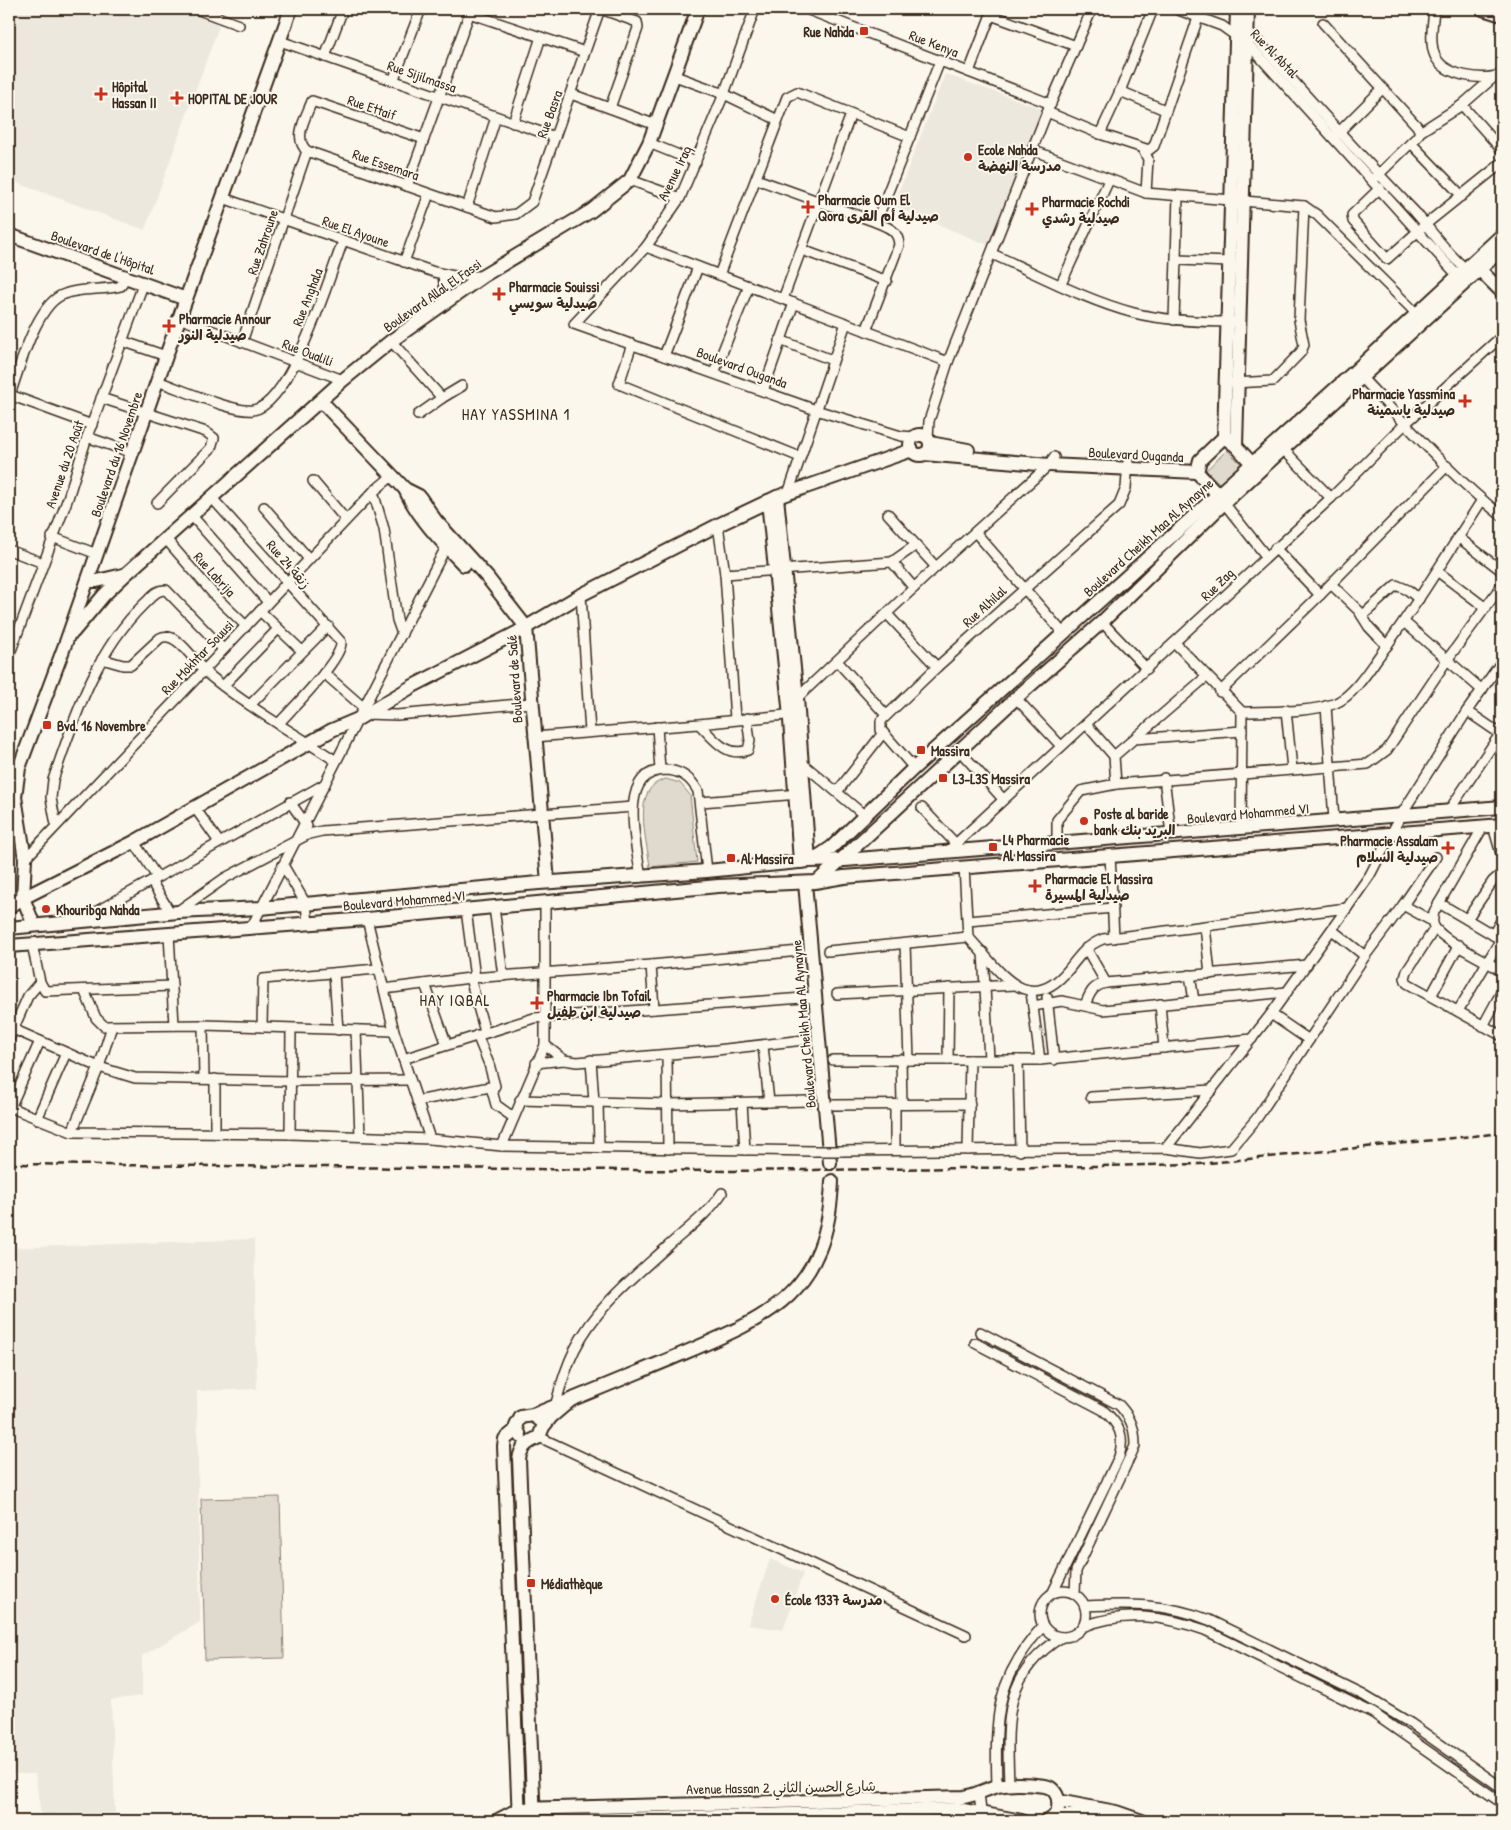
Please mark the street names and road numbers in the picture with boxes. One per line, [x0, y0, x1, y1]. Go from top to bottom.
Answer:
street label: Rue Al Abtal [1247, 24, 1303, 82]
street label: Rue Kenya [906, 25, 962, 62]
street label: Rue Sijilmassa [385, 55, 459, 98]
street label: Rue Basra [532, 87, 567, 141]
street label: Rue Ettaif [345, 90, 399, 124]
street label: Avenue Iraq [652, 142, 697, 204]
street label: Rue Essemara [350, 144, 422, 184]
street label: Rue Zahroune [242, 206, 282, 277]
street label: Rue El Ayoune [320, 211, 392, 252]
street label: Boulevard de l'Hôpital [48, 225, 158, 280]
street label: Boulevard Allal El Fassi [379, 254, 485, 336]
street label: Rue Anghala [287, 265, 328, 329]
street label: Rue Oualili [280, 334, 336, 370]
street label: Boulevard Ouganda [694, 342, 790, 393]
street label: Boulevard du 16 Novembre [86, 388, 147, 519]
street label: Avenue du 20 Août [40, 417, 88, 511]
street label: Boulevard Ouganda [1088, 442, 1185, 467]
street label: Boulevard Cheikh Maa Al Aynayne [1079, 473, 1218, 601]
street label: Rue 24 زنقة [263, 536, 315, 592]
street label: Rue Labrija [189, 547, 241, 602]
street label: Rue Zag [1196, 563, 1239, 605]
street label: Rue Alhilal [958, 581, 1010, 631]
street label: Rue Mokhtar Souusi [156, 615, 238, 699]
street label: Boulevard de Salé [501, 634, 527, 724]
street label: Boulevard Mohammed VI [1186, 798, 1310, 828]
street label: Boulevard Mohammed VI [342, 885, 466, 915]
street label: Boulevard Cheikh Maa Al Aynayne [786, 939, 821, 1109]
street label: Avenue Hassan 2 شارع الحسن الثاني [686, 1776, 876, 1802]

